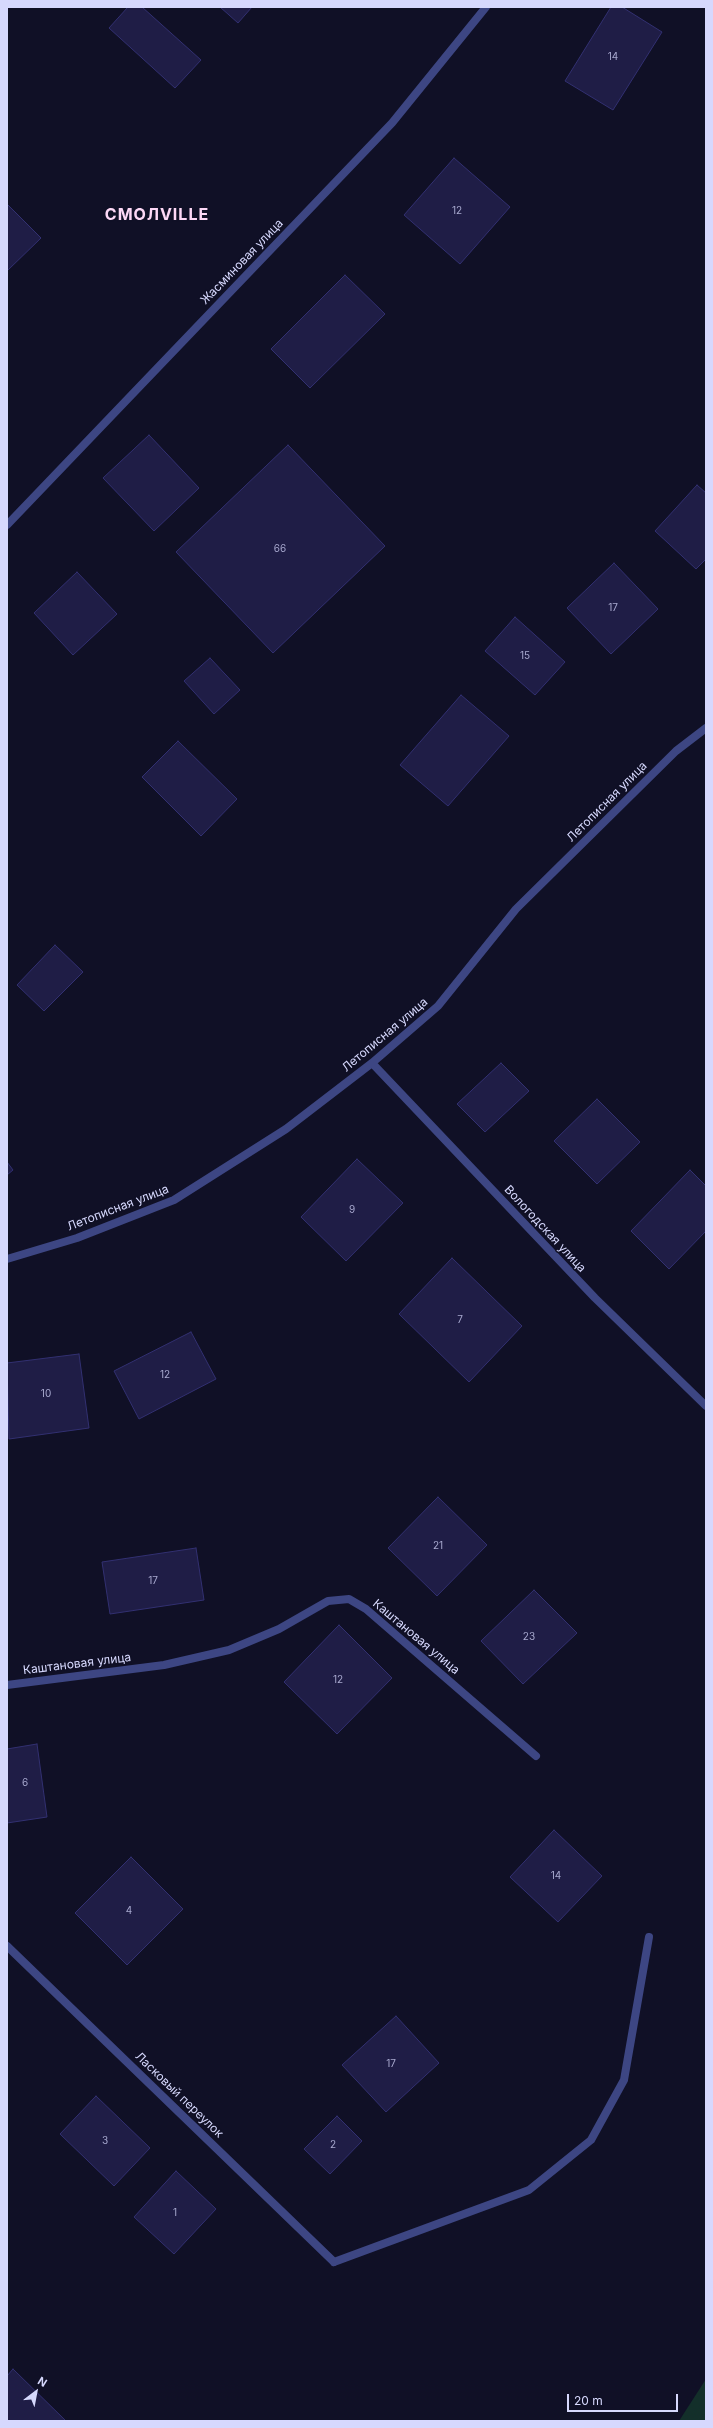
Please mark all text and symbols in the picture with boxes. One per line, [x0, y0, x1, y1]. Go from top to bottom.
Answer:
house number: 14 [608, 51, 618, 63]
district label: СМОЛVILLE [105, 205, 209, 225]
house number: 12 [452, 205, 462, 217]
street label: Жасминовая улица [198, 216, 286, 308]
house number: 66 [274, 543, 286, 555]
house number: 17 [608, 602, 618, 614]
house number: 15 [520, 650, 530, 662]
street label: Летописная улица [564, 759, 650, 845]
street label: Летописная улица [339, 995, 431, 1075]
street label: Летописная улица [65, 1182, 171, 1234]
street label: Вологодская улица [501, 1183, 589, 1275]
house number: 9 [349, 1204, 355, 1216]
house number: 7 [457, 1314, 463, 1326]
house number: 12 [160, 1369, 170, 1381]
house number: 10 [41, 1388, 51, 1400]
house number: 21 [433, 1540, 443, 1552]
house number: 17 [148, 1575, 158, 1587]
street label: Каштановая улица [370, 1596, 462, 1678]
house number: 23 [523, 1631, 535, 1643]
street label: Каштановая улица [22, 1650, 132, 1678]
house number: 12 [333, 1674, 343, 1686]
house number: 6 [22, 1777, 28, 1789]
house number: 14 [551, 1870, 561, 1882]
house number: 4 [126, 1905, 132, 1917]
street label: Ласковый переулок [132, 2049, 226, 2141]
house number: 17 [386, 2058, 396, 2070]
house number: 3 [102, 2135, 108, 2147]
house number: 2 [330, 2139, 336, 2151]
house number: 1 [173, 2207, 177, 2219]
north arrow [16, 2372, 56, 2412]
text: N [35, 2374, 50, 2390]
scale bar [569, 2386, 680, 2412]
text: 20 m [574, 2393, 603, 2408]

